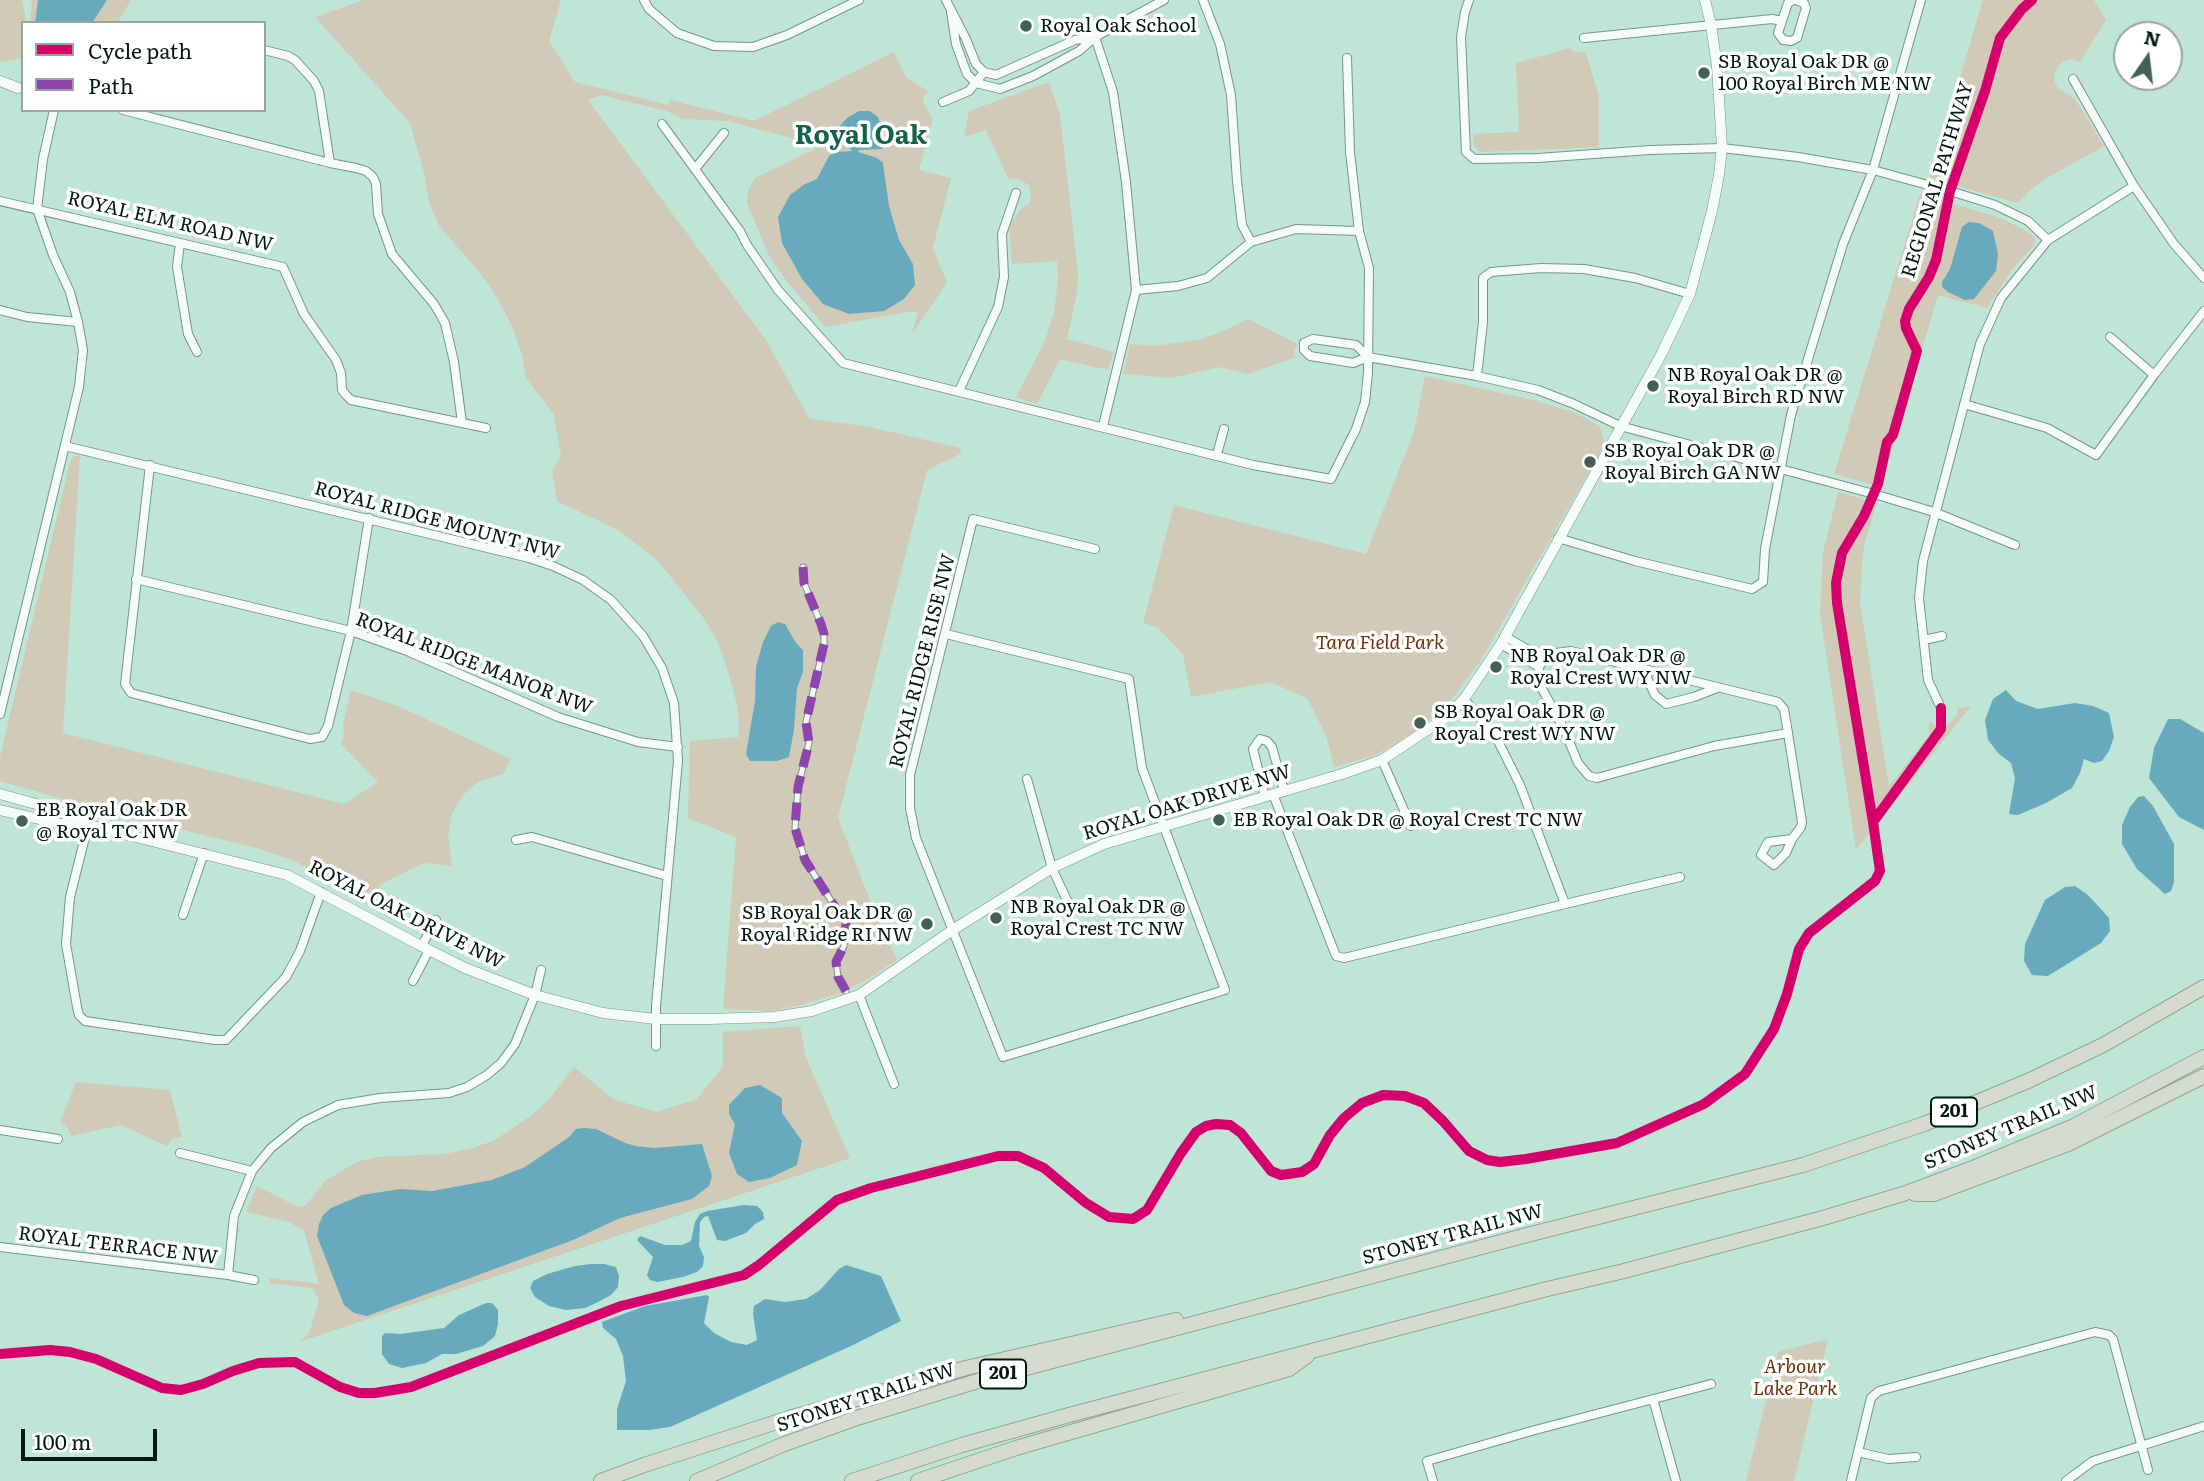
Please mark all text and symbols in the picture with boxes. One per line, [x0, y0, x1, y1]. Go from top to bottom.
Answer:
place label: Royal Oak School [1040, 15, 1197, 37]
marker: Royal Oak School [1018, 18, 1034, 34]
legend [21, 21, 266, 112]
north arrow [2113, 21, 2183, 91]
text: N [2141, 22, 2164, 53]
text: Cycle path [88, 34, 192, 65]
place label: SB Royal Oak DR @ 100 Royal Birch ME NW [1718, 51, 1932, 95]
marker: SB Royal Oak DR @ 100 Royal Birch ME NW [1696, 65, 1712, 81]
text: Path [88, 69, 134, 100]
street label: REGIONAL PATHWAY [1897, 79, 1979, 281]
district label: Royal Oak [795, 120, 927, 152]
street label: ROYAL ELM ROAD NW [65, 187, 275, 257]
place label: NB Royal Oak DR @ Royal Birch RD NW [1667, 364, 1844, 408]
marker: NB Royal Oak DR @ Royal Birch RD NW [1645, 378, 1661, 394]
place label: SB Royal Oak DR @ Royal Birch GA NW [1604, 440, 1781, 484]
marker: SB Royal Oak DR @ Royal Birch GA NW [1582, 454, 1598, 470]
street label: ROYAL RIDGE MOUNT NW [312, 477, 562, 565]
street label: ROYAL RIDGE RISE NW [885, 552, 961, 770]
street label: ROYAL RIDGE MANOR NW [352, 608, 596, 720]
park label: Tara Field Park [1316, 632, 1444, 654]
place label: NB Royal Oak DR @ Royal Crest WY NW [1510, 645, 1691, 689]
marker: NB Royal Oak DR @ Royal Crest WY NW [1488, 659, 1504, 675]
place label: SB Royal Oak DR @ Royal Crest WY NW [1434, 701, 1615, 745]
marker: SB Royal Oak DR @ Royal Crest WY NW [1412, 715, 1428, 731]
street label: ROYAL OAK DRIVE NW [1080, 760, 1294, 846]
place label: EB Royal Oak DR @ Royal TC NW [36, 799, 188, 843]
place label: EB Royal Oak DR @ Royal Crest TC NW [1233, 809, 1583, 831]
marker: EB Royal Oak DR @ Royal Crest TC NW [1211, 812, 1227, 828]
marker: EB Royal Oak DR @ Royal TC NW [14, 813, 30, 829]
street label: ROYAL OAK DRIVE NW [305, 856, 507, 974]
place label: NB Royal Oak DR @ Royal Crest TC NW [1010, 896, 1186, 940]
place label: SB Royal Oak DR @ Royal Ridge RI NW [740, 902, 913, 946]
marker: NB Royal Oak DR @ Royal Crest TC NW [988, 910, 1004, 926]
marker: SB Royal Oak DR @ Royal Ridge RI NW [919, 916, 935, 932]
street label: STONEY TRAIL NW [1921, 1081, 2101, 1175]
road number: 201 [1931, 1098, 1977, 1126]
street label: STONEY TRAIL NW [1360, 1200, 1546, 1270]
street label: ROYAL TERRACE NW [17, 1222, 219, 1270]
park label: Arbour Lake Park [1753, 1356, 1837, 1400]
street label: STONEY TRAIL NW [774, 1358, 958, 1438]
road number: 201 [980, 1359, 1026, 1388]
scale bar [24, 1414, 161, 1458]
text: 100 m [34, 1425, 91, 1456]

